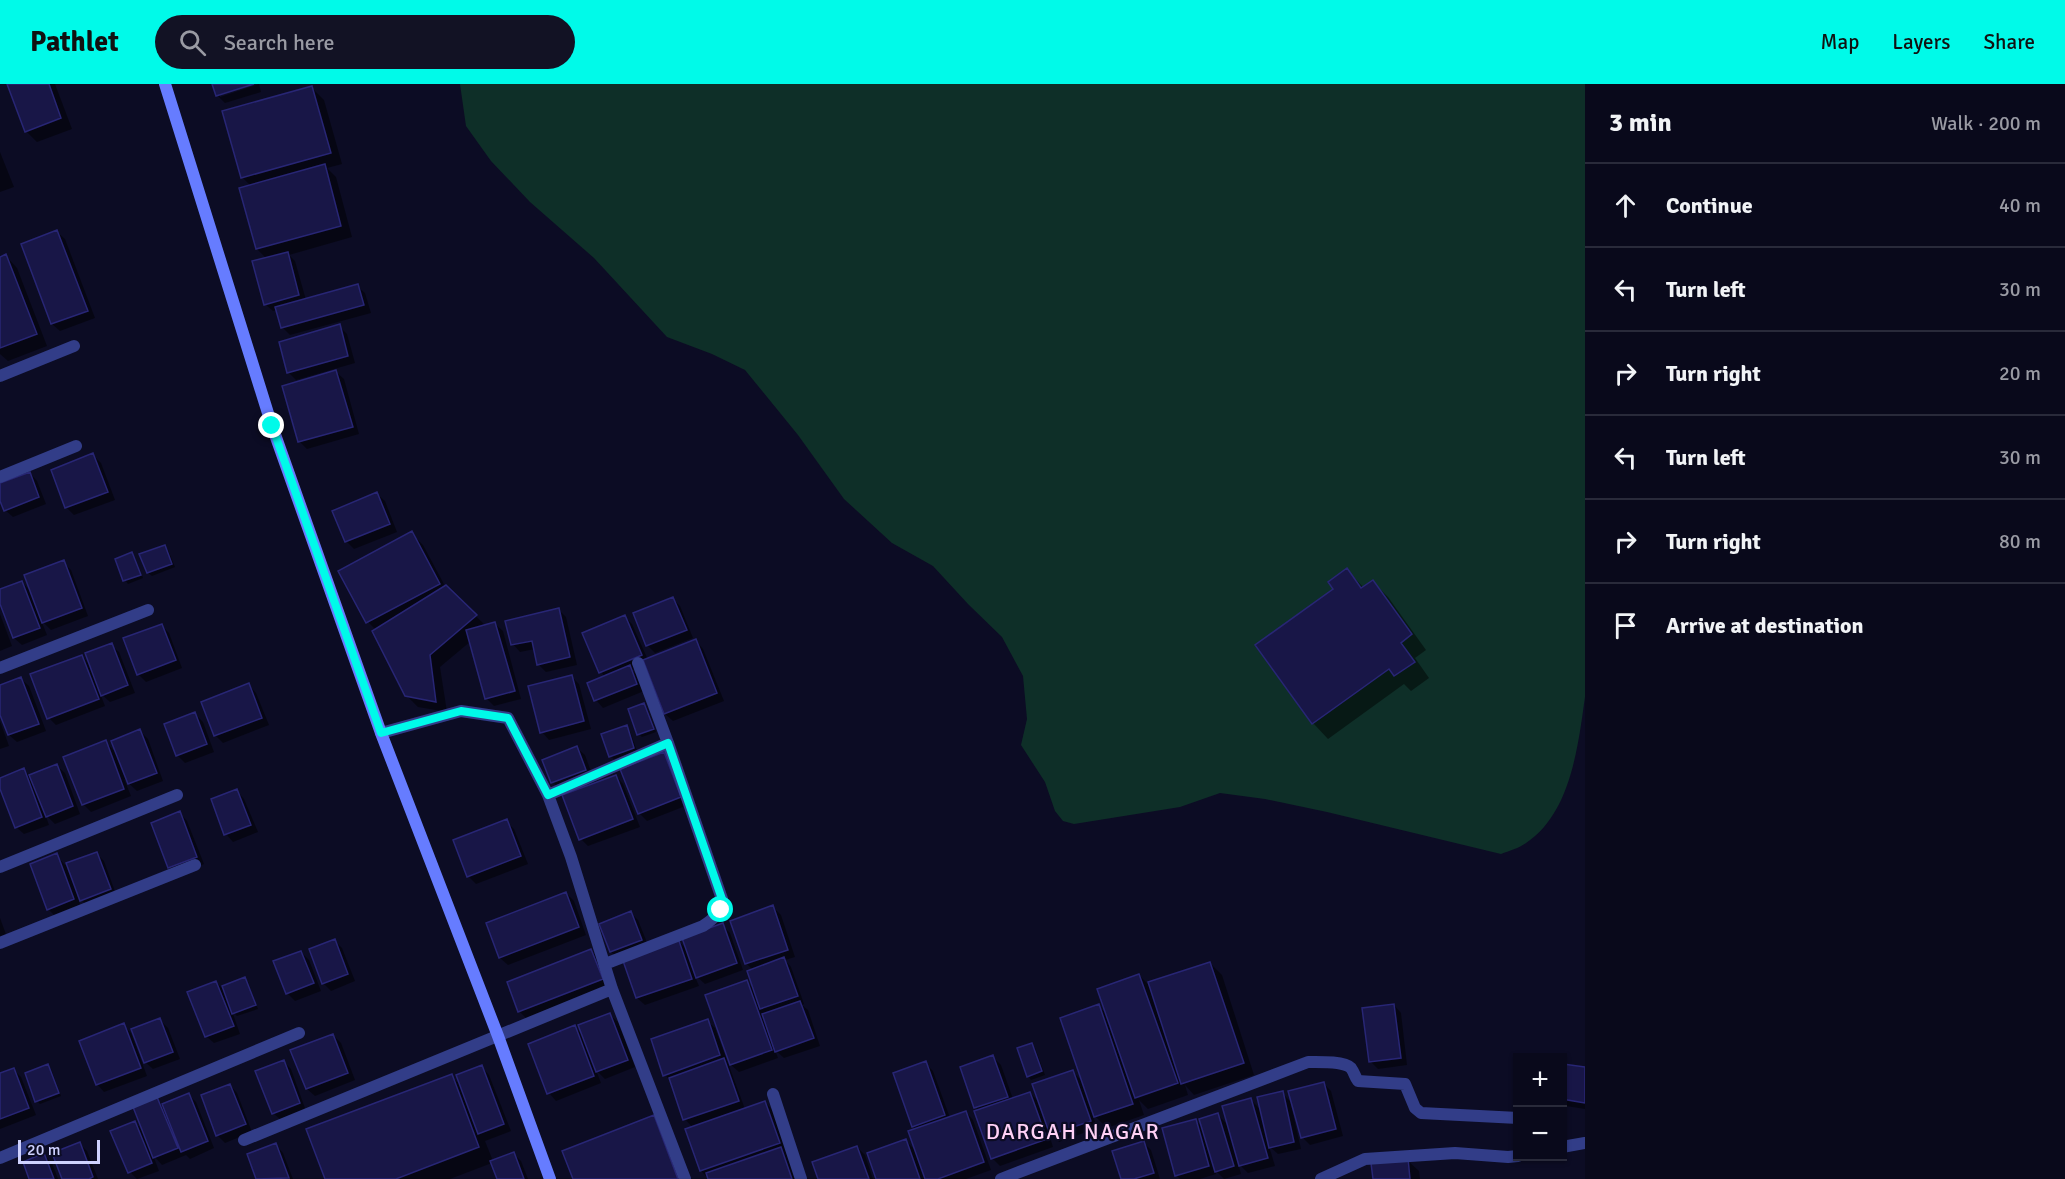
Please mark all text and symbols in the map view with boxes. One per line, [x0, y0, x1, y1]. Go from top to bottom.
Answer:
search box [155, 15, 575, 69]
text: Pathlet [30, 25, 119, 59]
icon: search [176, 26, 209, 59]
text: Search here [224, 29, 335, 56]
text: Map [1821, 29, 1859, 55]
text: Layers [1892, 29, 1950, 55]
text: Share [1983, 29, 2035, 55]
text: 3 min [1609, 107, 1672, 139]
text: Walk · 200 m [1931, 111, 2041, 136]
icon: ahead [1609, 189, 1642, 222]
text: Continue [1666, 192, 1753, 219]
text: 40 m [1999, 193, 2041, 218]
icon: left [1609, 273, 1642, 306]
text: Turn left [1666, 276, 1746, 303]
text: 30 m [1999, 277, 2041, 302]
icon: right [1609, 357, 1642, 390]
text: Turn right [1666, 360, 1761, 387]
text: 20 m [1999, 361, 2041, 386]
route end [258, 412, 284, 438]
icon: left [1609, 441, 1642, 474]
text: Turn left [1666, 444, 1746, 471]
text: 30 m [1999, 445, 2041, 470]
icon: right [1609, 525, 1642, 558]
text: Turn right [1666, 528, 1761, 555]
text: 80 m [1999, 529, 2041, 554]
icon: arrive [1609, 609, 1642, 642]
text: Arrive at destination [1666, 612, 1863, 639]
route start [707, 896, 733, 922]
map controls [1513, 1053, 1567, 1161]
button: + [1513, 1053, 1567, 1107]
button: − [1513, 1107, 1567, 1161]
district label: DARGAH NAGAR [986, 1118, 1160, 1145]
scale bar [18, 1137, 100, 1164]
text: 20 m [27, 1140, 61, 1160]

